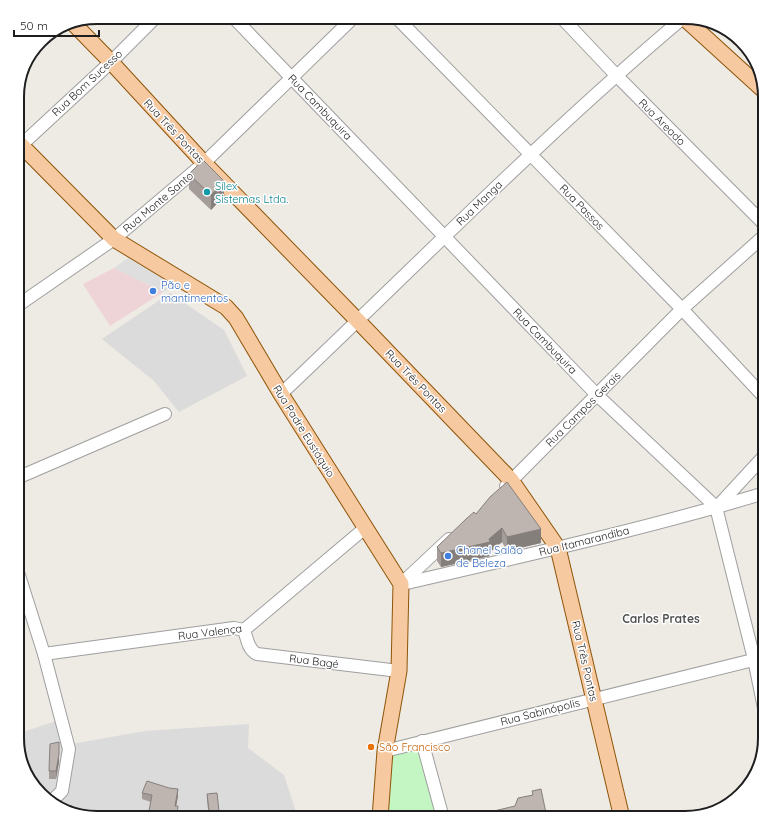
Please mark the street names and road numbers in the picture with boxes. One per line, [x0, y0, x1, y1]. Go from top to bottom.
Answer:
street label: Rua Bom Sucesso [49, 46, 125, 119]
street label: Rua Cambuquira [285, 71, 355, 143]
street label: Rua Três Pontas [141, 96, 207, 166]
street label: Rua Areado [636, 96, 689, 149]
street label: Rua Monte Santo [120, 168, 196, 236]
street label: Rua Manga [453, 178, 505, 228]
street label: Rua Passos [557, 181, 607, 233]
street label: Rua Cambuquira [510, 305, 580, 377]
street label: Rua Três Pontas [382, 346, 450, 416]
street label: Rua Campos Gerais [542, 368, 624, 450]
street label: Rua Padre Eustáquio [270, 382, 338, 480]
street label: Rua Itamarandiba [537, 523, 631, 559]
street label: Rua Três Pontas [569, 619, 601, 703]
street label: Rua Valença [177, 621, 243, 643]
street label: Rua Bagé [288, 651, 340, 671]
street label: Rua Sabinópolis [499, 695, 581, 729]

